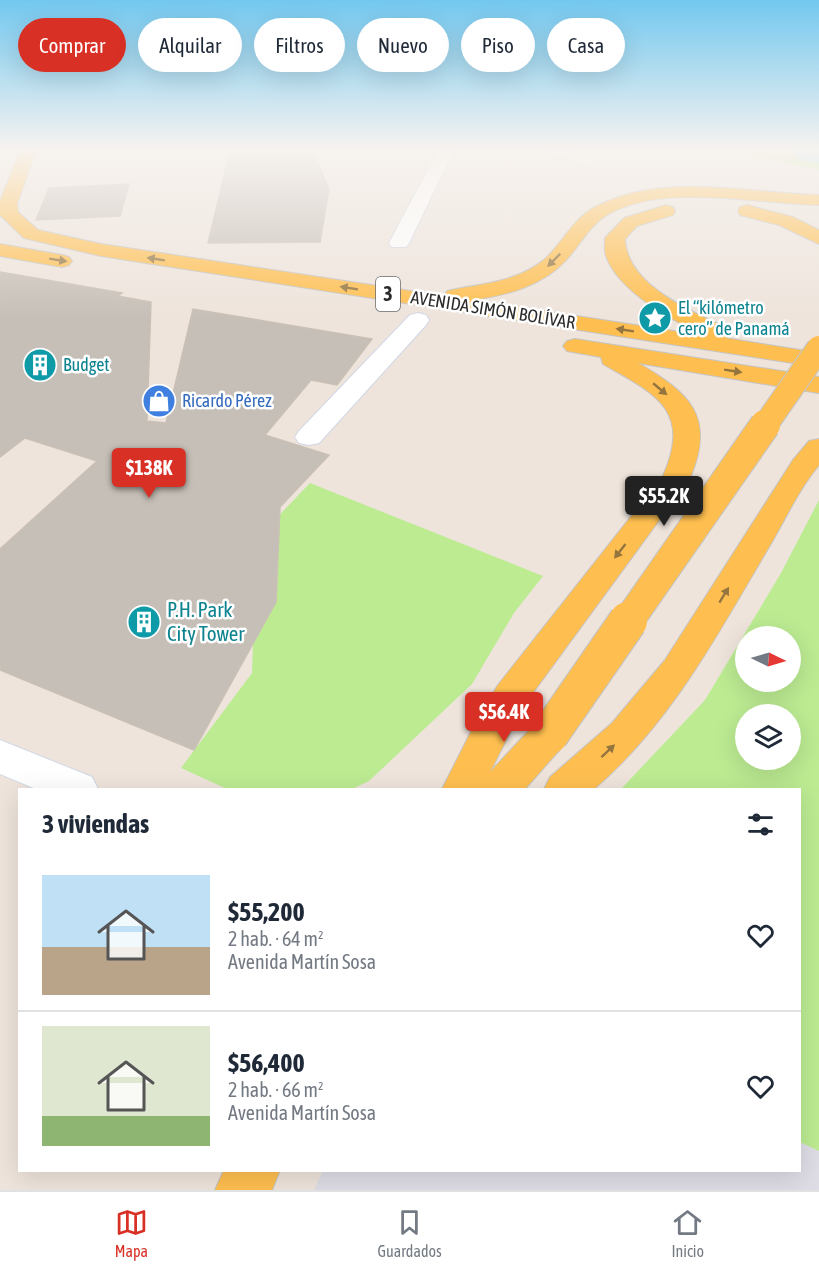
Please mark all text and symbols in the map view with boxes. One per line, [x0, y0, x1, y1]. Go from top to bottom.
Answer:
chip: Comprar [18, 18, 126, 72]
chip: Alquilar [138, 18, 242, 72]
chip: Filtros [254, 18, 345, 72]
chip: Nuevo [357, 18, 449, 72]
chip: Piso [461, 18, 535, 72]
chip: Casa [547, 18, 625, 72]
one-way arrow [548, 252, 562, 266]
one-way arrow [147, 254, 166, 263]
one-way arrow [48, 256, 67, 265]
road number: 3 [376, 277, 400, 311]
one-way arrow [339, 284, 358, 293]
street label: AVENIDA SIMÓN BOLÍVAR [409, 286, 577, 333]
place label: El “kilómetro cero” de Panamá [678, 297, 790, 339]
place icon: El “kilómetro cero” de Panamá [637, 300, 673, 336]
one-way arrow [615, 326, 634, 335]
building icon: Budget [22, 347, 58, 383]
place label: Budget [63, 354, 110, 375]
one-way arrow [723, 367, 742, 376]
one-way arrow [652, 382, 667, 395]
shop icon: Ricardo Pérez [141, 383, 177, 419]
place label: Ricardo Pérez [182, 390, 272, 411]
pin: $138K [107, 448, 191, 499]
text: $138K [126, 456, 172, 479]
pin: $55.2K [615, 476, 713, 527]
text: $55.2K [639, 484, 689, 507]
one-way arrow [614, 544, 626, 559]
one-way arrow [718, 587, 729, 603]
place label: P.H. Park City Tower [167, 597, 245, 645]
building icon: P.H. Park City Tower [126, 604, 162, 640]
north arrow [735, 626, 801, 692]
map controls [735, 626, 801, 770]
pin: $56.4K [455, 692, 553, 743]
text: $56.4K [479, 700, 529, 723]
button: layers [735, 704, 801, 770]
one-way arrow [601, 744, 616, 758]
icon: filters [744, 808, 777, 841]
text: 3 viviendas [42, 809, 149, 839]
text: $55,200 [228, 897, 305, 927]
icon: home [90, 899, 162, 971]
icon: heart [744, 919, 777, 952]
text: 2 hab. · 64 m² [228, 927, 323, 950]
text: Avenida Martín Sosa [228, 950, 376, 973]
text: $56,400 [228, 1048, 305, 1078]
icon: home [90, 1050, 162, 1122]
icon: heart [744, 1070, 777, 1103]
text: 2 hab. · 66 m² [228, 1078, 323, 1101]
text: Avenida Martín Sosa [228, 1101, 376, 1124]
tab: Mapa [115, 1206, 148, 1260]
tab: Guardados [378, 1206, 442, 1260]
tab: Inicio [671, 1206, 704, 1260]

